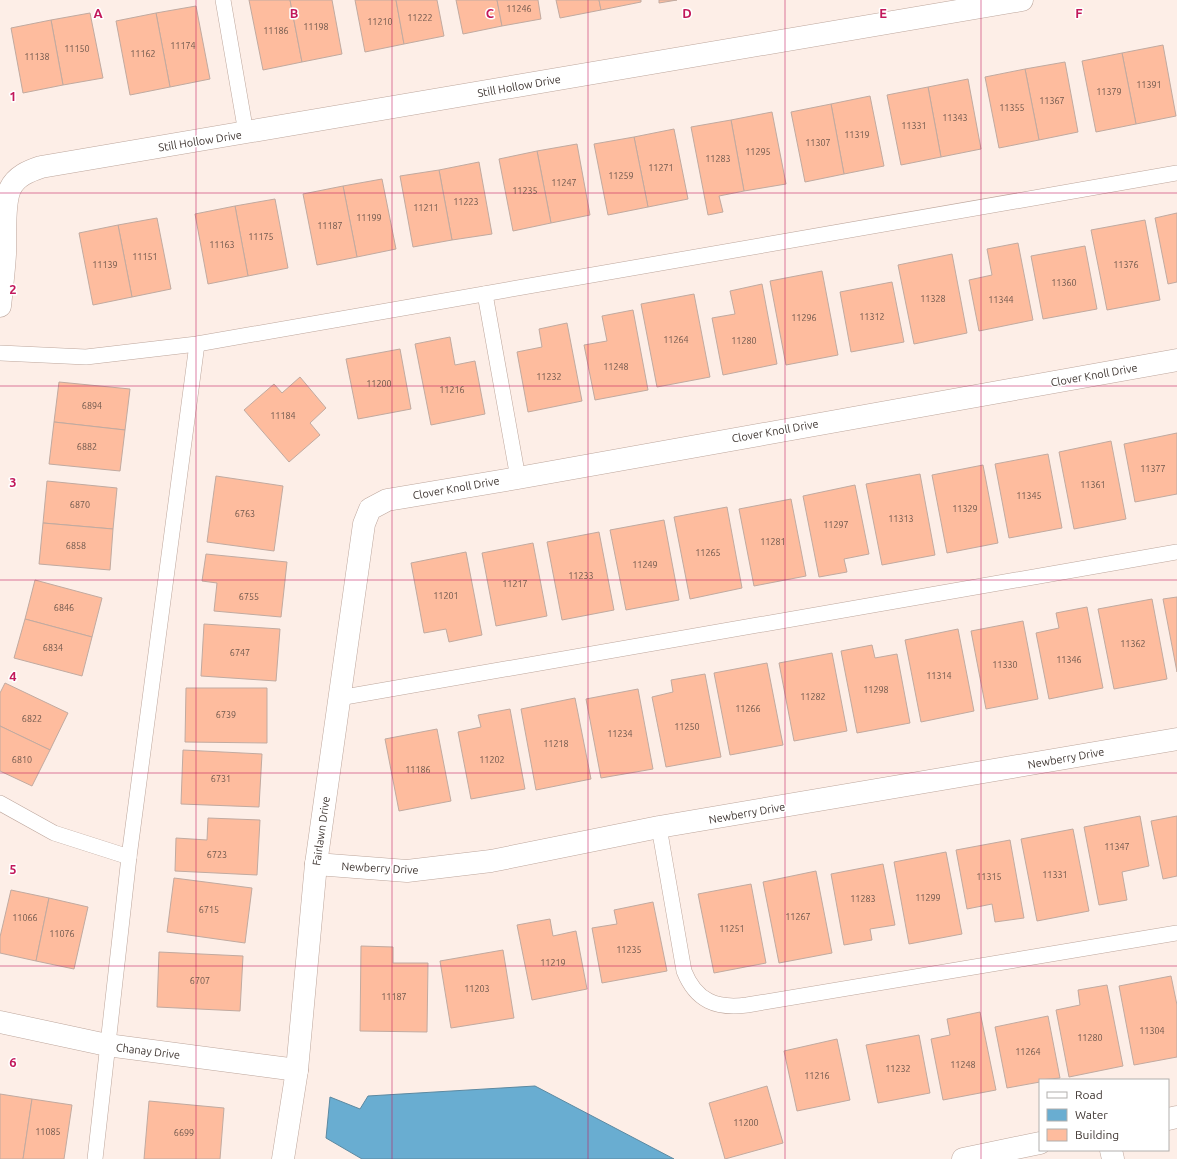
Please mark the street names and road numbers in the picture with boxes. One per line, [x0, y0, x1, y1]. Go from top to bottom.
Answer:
street label: Still Hollow Drive [476, 73, 562, 99]
street label: Still Hollow Drive [157, 128, 243, 154]
street label: Clover Knoll Drive [1050, 361, 1138, 389]
street label: Clover Knoll Drive [731, 417, 819, 445]
street label: Clover Knoll Drive [412, 474, 500, 502]
street label: Newberry Drive [1027, 745, 1105, 771]
street label: Fairlawn Drive [310, 796, 332, 866]
street label: Newberry Drive [708, 800, 786, 826]
street label: Newberry Drive [341, 860, 419, 876]
street label: Chanay Drive [115, 1041, 181, 1061]

